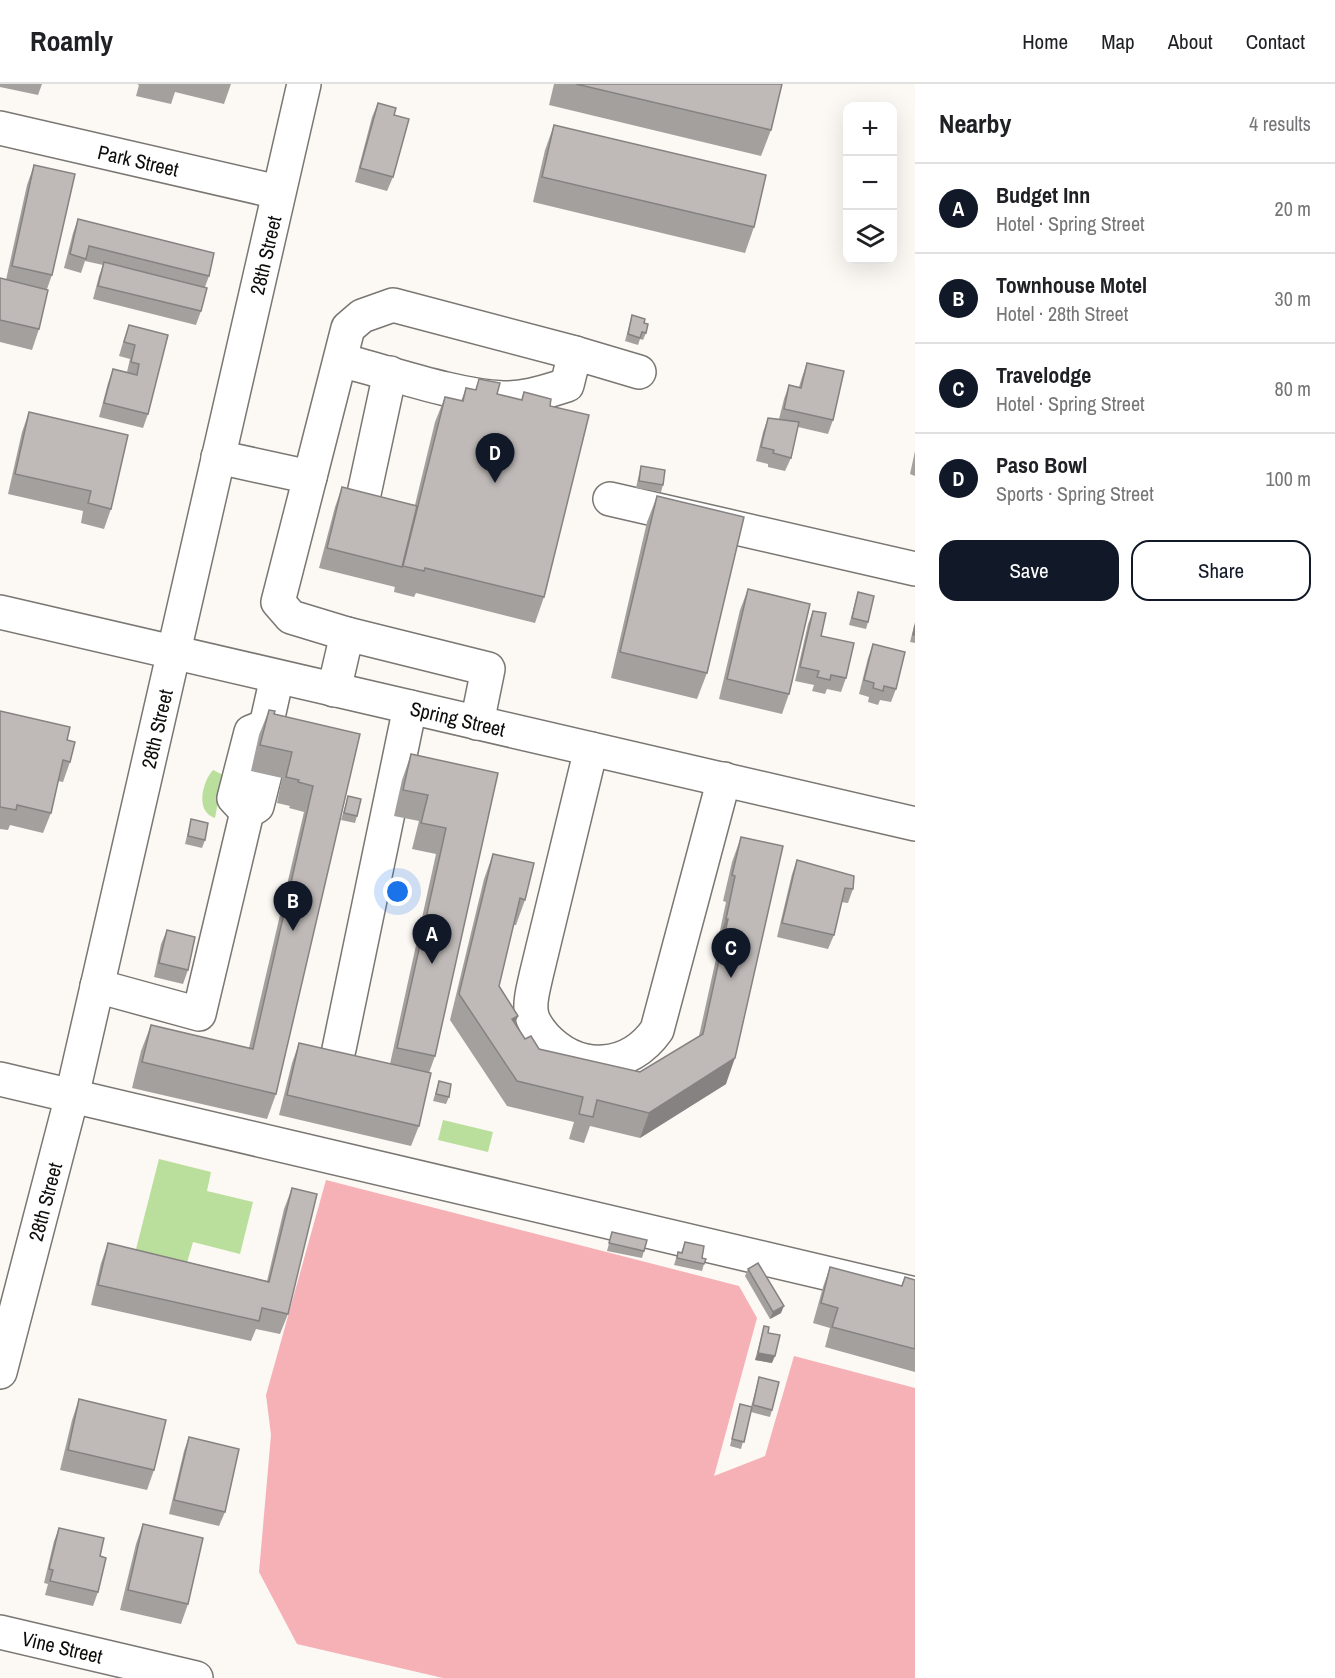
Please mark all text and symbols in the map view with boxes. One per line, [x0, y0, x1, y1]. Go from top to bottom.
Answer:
text: Roamly [30, 22, 113, 60]
text: Home [1022, 27, 1068, 56]
text: Map [1101, 27, 1135, 56]
text: About [1168, 27, 1213, 56]
text: Contact [1246, 27, 1305, 56]
map controls [843, 102, 897, 264]
button: + [843, 102, 897, 156]
text: Nearby [939, 106, 1011, 141]
text: 4 results [1249, 110, 1311, 137]
street label: Park Street [95, 137, 182, 182]
button: − [843, 156, 897, 210]
text: Budget Inn [996, 180, 1090, 210]
text: A [953, 195, 964, 222]
text: 20 m [1275, 195, 1311, 222]
button: layers [843, 210, 897, 264]
text: Hotel · Spring Street [996, 210, 1145, 237]
street label: 28th Street [243, 212, 287, 297]
text: Townhouse Motel [996, 270, 1147, 300]
text: B [953, 285, 964, 312]
text: 30 m [1275, 285, 1311, 312]
text: Hotel · 28th Street [996, 300, 1128, 327]
text: Travelodge [996, 360, 1091, 390]
text: C [953, 375, 964, 402]
text: 80 m [1275, 375, 1311, 402]
text: Hotel · Spring Street [996, 390, 1145, 417]
pin: D [476, 434, 514, 483]
text: Paso Bowl [996, 450, 1087, 480]
text: D [953, 465, 964, 492]
text: 100 m [1265, 465, 1311, 492]
text: Sports · Spring Street [996, 480, 1154, 507]
button: Save [939, 540, 1119, 601]
button: Share [1131, 540, 1311, 601]
street label: 28th Street [134, 686, 178, 771]
street label: Spring Street [408, 694, 508, 742]
your location [383, 877, 412, 906]
pin: B [274, 882, 312, 931]
pin: A [412, 914, 452, 964]
pin: C [712, 928, 750, 978]
street label: 28th Street [21, 1159, 68, 1244]
street label: Vine Street [19, 1624, 106, 1669]

